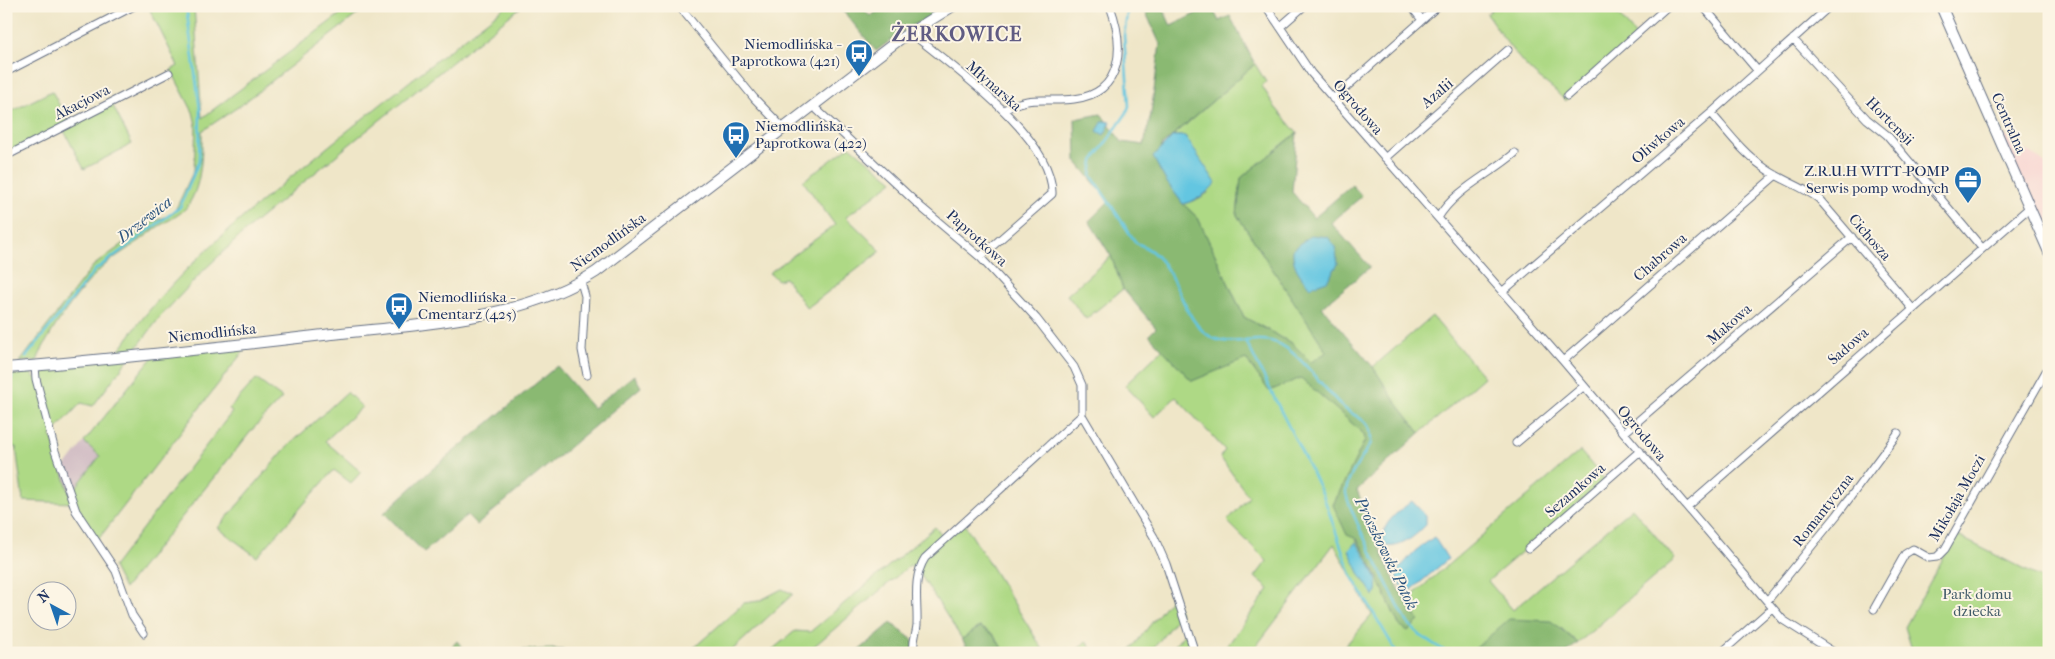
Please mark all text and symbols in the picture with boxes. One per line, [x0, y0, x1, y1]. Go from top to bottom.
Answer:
district label: ŻERKOWICE [891, 21, 1023, 46]
place label: Niemodlińska - Paprotkowa (421) [731, 35, 842, 70]
bus stop icon: Niemodlińska - Paprotkowa (421) [844, 38, 874, 77]
street label: Młynarska [963, 57, 1026, 116]
street label: Azalii [1417, 74, 1457, 112]
street label: Ogrodowa [1329, 76, 1388, 139]
street label: Akacjowa [50, 80, 114, 124]
street label: Centralna [1988, 90, 2031, 157]
street label: Hortensji [1862, 93, 1918, 149]
street label: Oliwkowa [1628, 112, 1689, 167]
place label: Niemodlińska - Paprotkowa (422) [755, 117, 867, 152]
bus stop icon: Niemodlińska - Paprotkowa (422) [721, 120, 751, 159]
place label: Z.R.U.H WITT-POMP Serwis pomp wodnych [1804, 162, 1950, 197]
office icon: Z.R.U.H WITT-POMP Serwis pomp wodnych [1953, 165, 1983, 204]
water label: Drzewica [112, 192, 176, 247]
street label: Paprotkowa [943, 206, 1012, 271]
street label: Niemodlińska [567, 208, 650, 275]
street label: Cichosza [1845, 210, 1896, 265]
street label: Chabrowa [1630, 228, 1691, 285]
place label: Niemodlińska - Cmentarz (425) [418, 288, 516, 323]
bus stop icon: Niemodlińska - Cmentarz (425) [384, 291, 414, 330]
street label: Makowa [1703, 299, 1756, 348]
street label: Niemodlińska [167, 319, 258, 347]
street label: Sadowa [1824, 323, 1873, 369]
street label: Ogrodowa [1613, 401, 1671, 465]
street label: Mikołaja Moczi [1925, 451, 1989, 545]
street label: Sezamkowa [1541, 458, 1610, 521]
street label: Romantyczna [1789, 469, 1858, 550]
water label: Prószkowski Potok [1351, 493, 1422, 613]
north arrow [28, 582, 78, 632]
park label: Park domu dziecka [1942, 585, 2012, 620]
text: N [34, 586, 54, 606]

